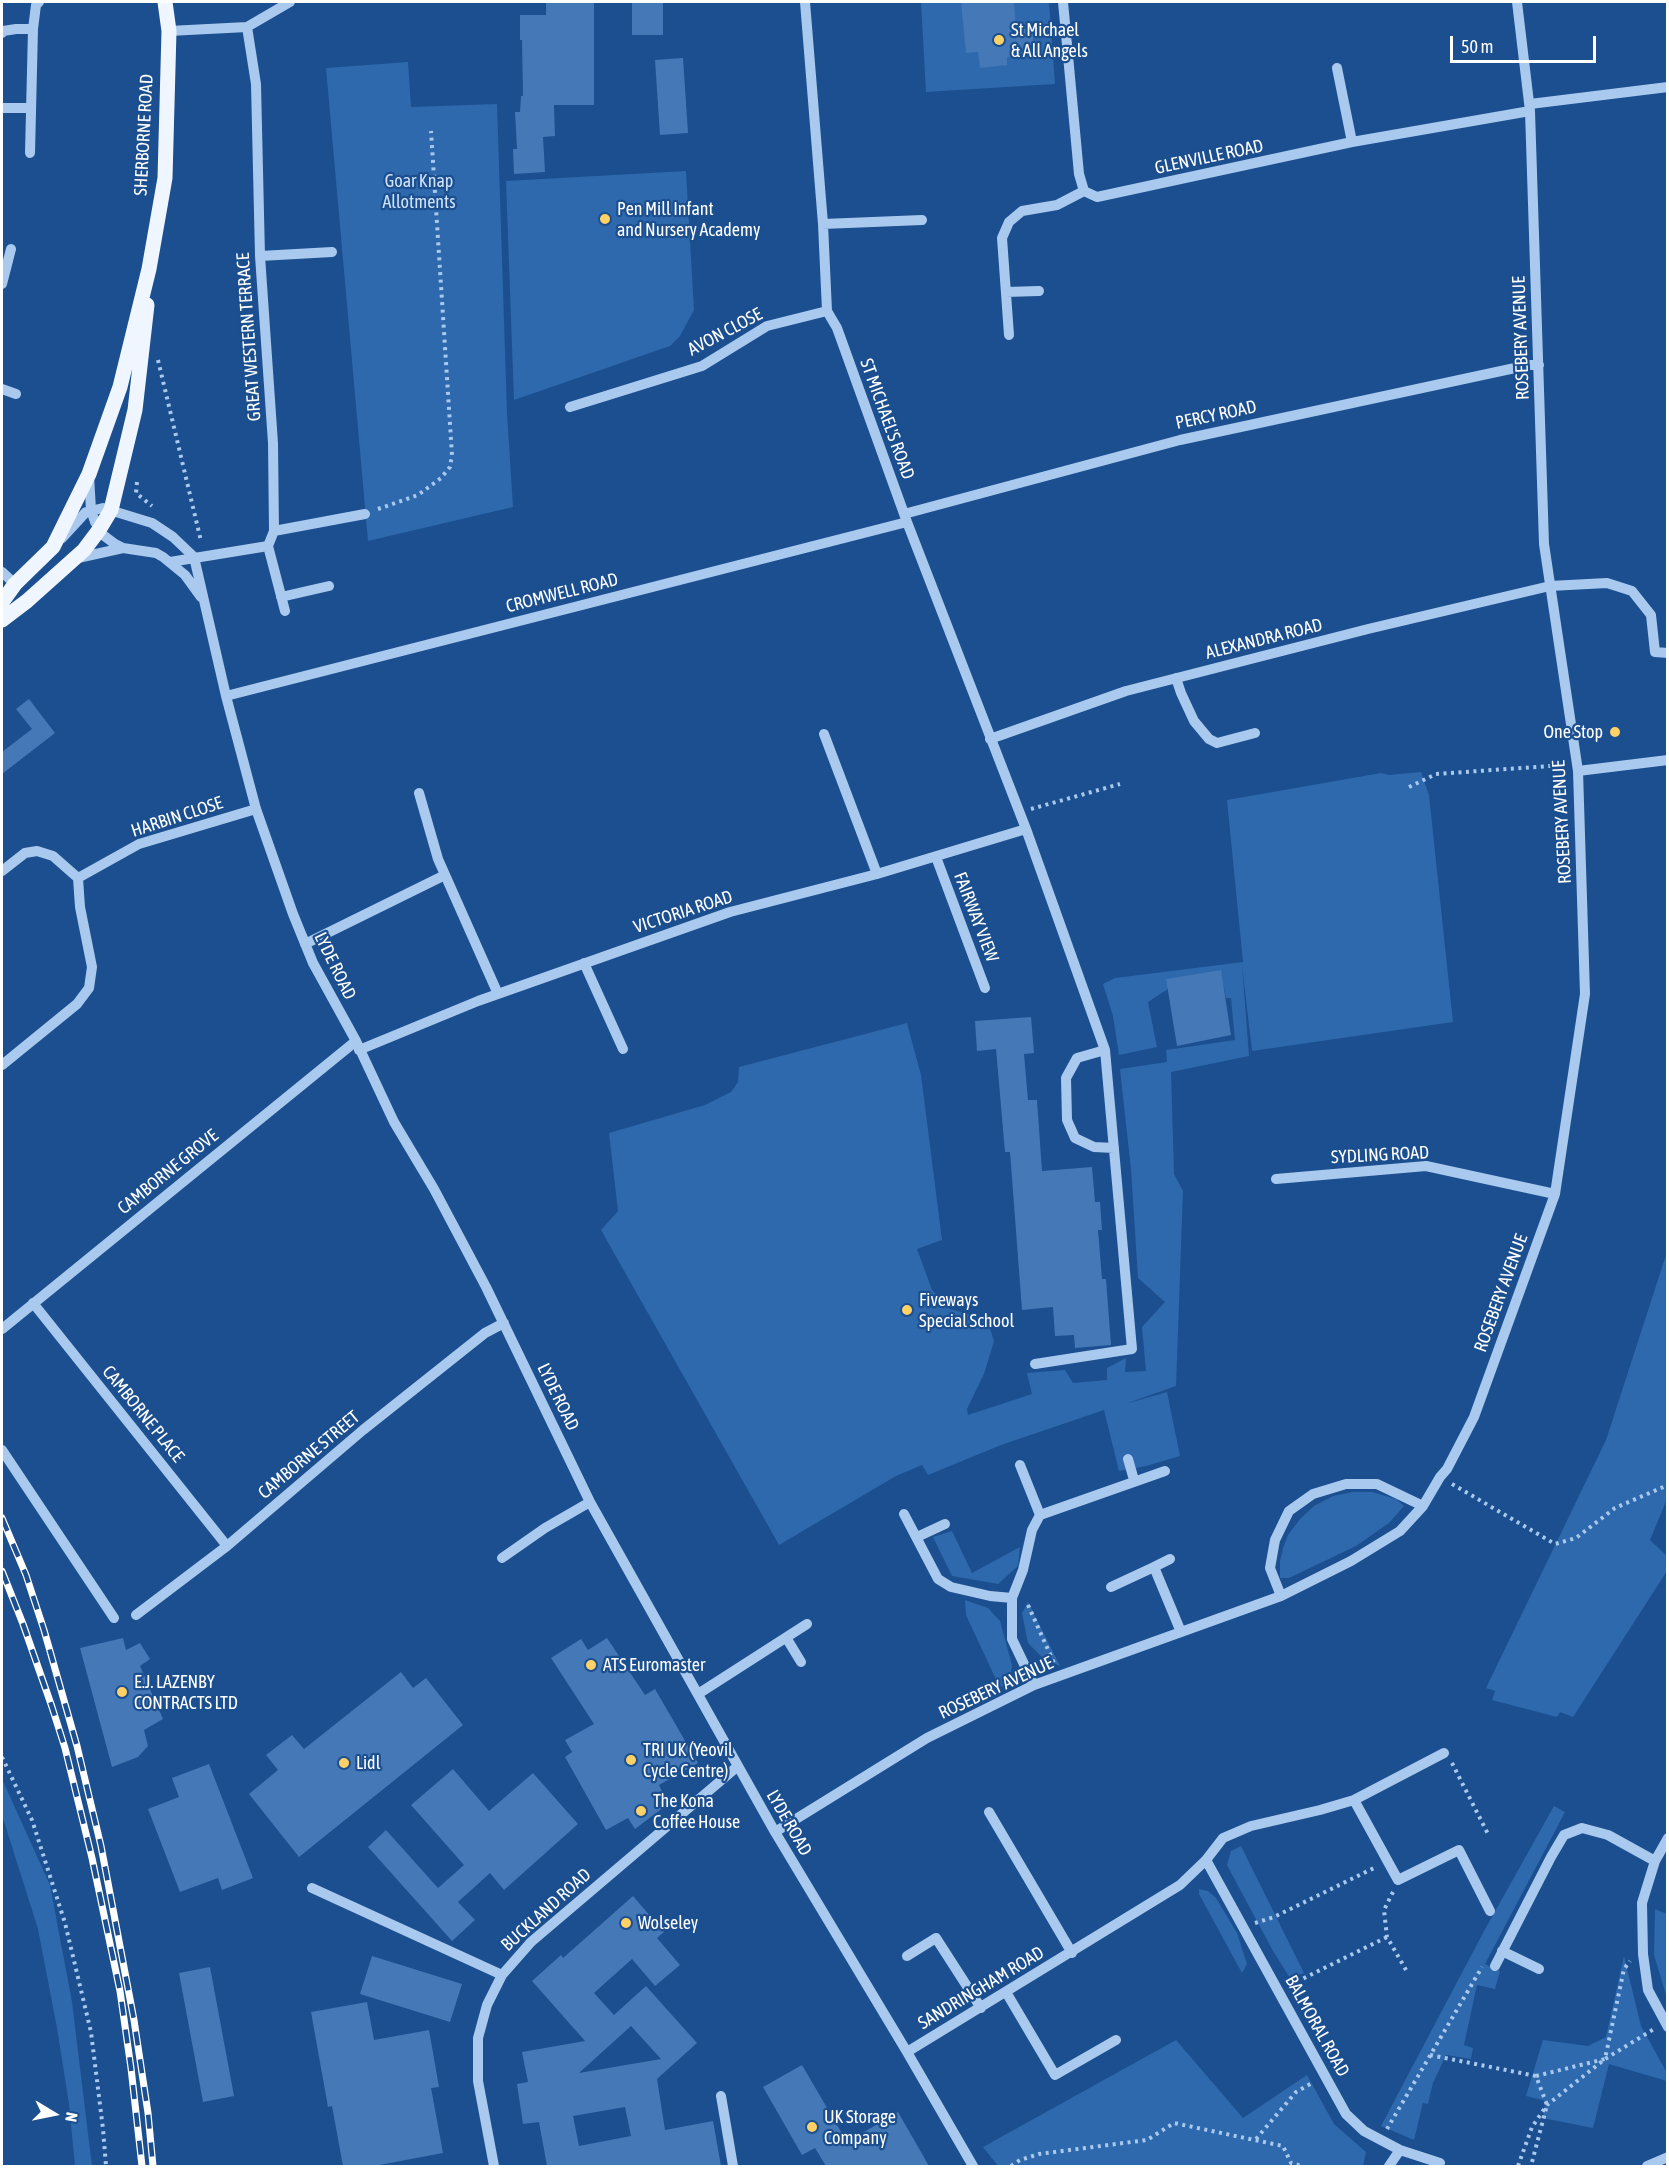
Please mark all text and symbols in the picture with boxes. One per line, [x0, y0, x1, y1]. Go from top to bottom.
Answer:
place label: St Michael & All Angels [1011, 19, 1088, 62]
scale bar [1453, 24, 1598, 62]
marker: St Michael & All Angels [992, 33, 1006, 47]
text: 50 m [1461, 36, 1493, 57]
street label: SHERBORNE ROAD [130, 74, 158, 196]
street label: GLENVILLE ROAD [1153, 135, 1265, 179]
park label: Goar Knap Allotments [382, 170, 456, 213]
place label: Pen Mill Infant and Nursery Academy [617, 198, 760, 240]
marker: Pen Mill Infant and Nursery Academy [598, 212, 612, 226]
street label: GREAT WESTERN TERRACE [232, 252, 266, 422]
street label: ROSEBERY AVENUE [1508, 276, 1534, 400]
street label: AVON CLOSE [684, 303, 766, 361]
street label: ST MICHAEL'S ROAD [855, 356, 919, 482]
street label: PERCY ROAD [1174, 396, 1258, 434]
street label: CROMWELL ROAD [504, 569, 620, 617]
street label: ALEXANDRA ROAD [1203, 614, 1325, 664]
place label: One Stop [1544, 721, 1603, 743]
marker: One Stop [1608, 725, 1622, 739]
street label: ROSEBERY AVENUE [1548, 760, 1576, 884]
street label: HARBIN CLOSE [129, 792, 225, 842]
street label: FAIRWAY VIEW [949, 869, 1003, 965]
street label: VICTORIA ROAD [631, 886, 735, 938]
street label: LYDE ROAD [309, 929, 361, 1003]
street label: CAMBORNE GROVE [113, 1125, 223, 1219]
street label: SYDLING ROAD [1330, 1142, 1430, 1168]
street label: ROSEBERY AVENUE [1470, 1231, 1532, 1355]
place label: Fiveways Special School [919, 1289, 1014, 1332]
marker: Fiveways Special School [900, 1303, 914, 1317]
street label: LYDE ROAD [532, 1360, 584, 1434]
street label: CAMBORNE PLACE [97, 1361, 189, 1467]
street label: CAMBORNE STREET [254, 1406, 364, 1504]
street label: ROSEBERY AVENUE [935, 1652, 1057, 1724]
place label: ATS Euromaster [603, 1654, 705, 1676]
marker: ATS Euromaster [584, 1658, 598, 1672]
place label: E.J. LAZENBY CONTRACTS LTD [134, 1671, 238, 1714]
marker: E.J. LAZENBY CONTRACTS LTD [115, 1685, 129, 1699]
place label: TRI UK (Yeovil Cycle Centre) [643, 1739, 733, 1782]
place label: Lidl [356, 1752, 380, 1774]
marker: TRI UK (Yeovil Cycle Centre) [624, 1753, 638, 1767]
marker: Lidl [337, 1756, 351, 1770]
street label: LYDE ROAD [762, 1786, 816, 1860]
place label: The Kona Coffee House [653, 1790, 740, 1832]
marker: The Kona Coffee House [634, 1804, 648, 1818]
street label: BUCKLAND ROAD [497, 1864, 595, 1956]
place label: Wolseley [638, 1912, 698, 1934]
marker: Wolseley [619, 1916, 633, 1930]
street label: SANDRINGHAM ROAD [914, 1942, 1048, 2034]
street label: BALMORAL ROAD [1280, 1972, 1354, 2080]
north arrow [24, 2084, 84, 2144]
place label: UK Storage Company [824, 2106, 896, 2148]
text: N [62, 2111, 81, 2123]
marker: UK Storage Company [805, 2120, 819, 2134]

